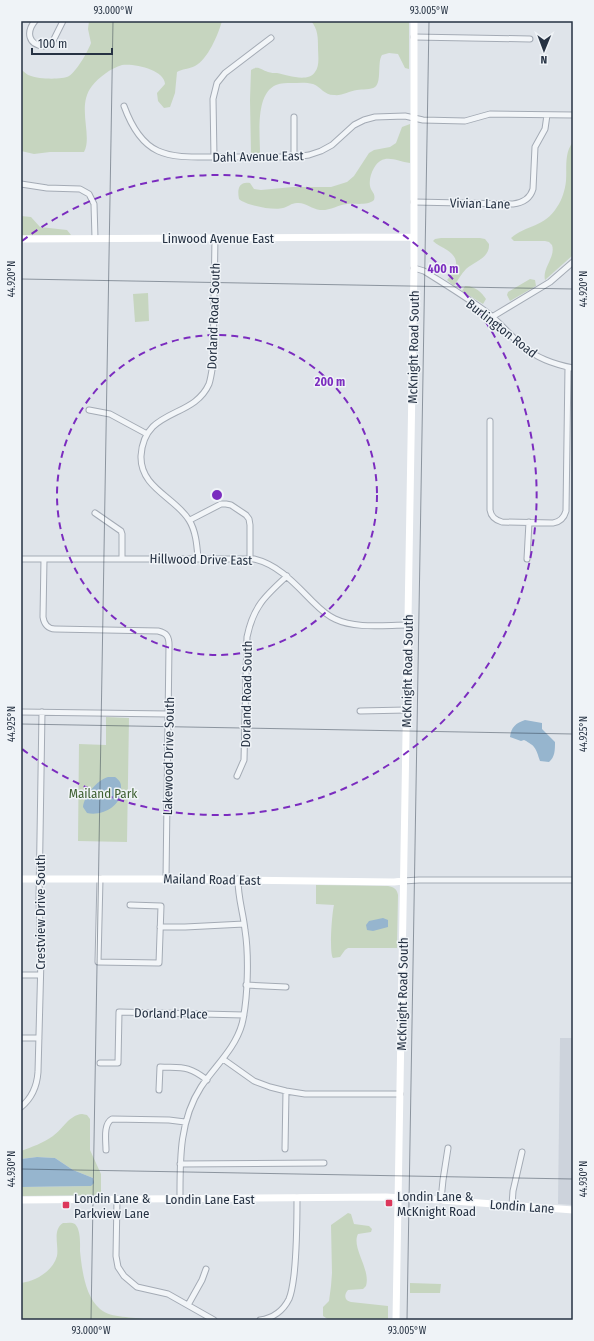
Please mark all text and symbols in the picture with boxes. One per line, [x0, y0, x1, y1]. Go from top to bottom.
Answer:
text: 93.000°W [94, 5, 133, 17]
text: 93.005°W [410, 5, 449, 17]
scale bar [32, 30, 112, 56]
north arrow [524, 30, 564, 70]
text: 100 m [38, 37, 67, 51]
text: N [540, 53, 547, 66]
street label: Dahl Avenue East [212, 148, 305, 165]
street label: Vivian Lane [450, 195, 510, 212]
street label: Linwood Avenue East [162, 231, 275, 246]
text: 44.920°N [6, 261, 18, 297]
street label: Dorland Road South [204, 262, 223, 370]
text: 400 m [428, 262, 458, 276]
text: 44.920°N [578, 271, 590, 307]
street label: McKnight Road South [405, 290, 422, 404]
street label: Burlington Road [463, 296, 540, 361]
text: 200 m [314, 375, 345, 389]
centre of rings [210, 488, 224, 502]
street label: Hillwood Drive East [149, 551, 253, 568]
street label: McKnight Road South [399, 614, 416, 728]
street label: Dorland Road South [238, 641, 255, 747]
street label: Lakewood Drive South [160, 697, 177, 815]
text: 44.925°N [6, 706, 18, 742]
text: 44.925°N [578, 716, 590, 752]
park label: Mailand Park [69, 786, 138, 801]
street label: Crestview Drive South [33, 854, 48, 970]
street label: Mailand Road East [163, 871, 262, 888]
street label: McKnight Road South [394, 937, 411, 1051]
street label: Dorland Place [134, 1005, 208, 1022]
text: 44.930°N [6, 1151, 18, 1187]
text: 44.930°N [578, 1161, 590, 1197]
place label: Londin Lane & McKnight Road [397, 1189, 476, 1219]
place label: Londin Lane & Parkview Lane [74, 1191, 151, 1221]
street label: Londin Lane East [165, 1192, 256, 1207]
street label: Londin Lane [489, 1197, 555, 1216]
marker: Londin Lane & McKnight Road [384, 1198, 394, 1208]
marker: Londin Lane & Parkview Lane [61, 1200, 71, 1210]
text: 93.000°W [72, 1325, 111, 1337]
text: 93.005°W [388, 1325, 427, 1337]

